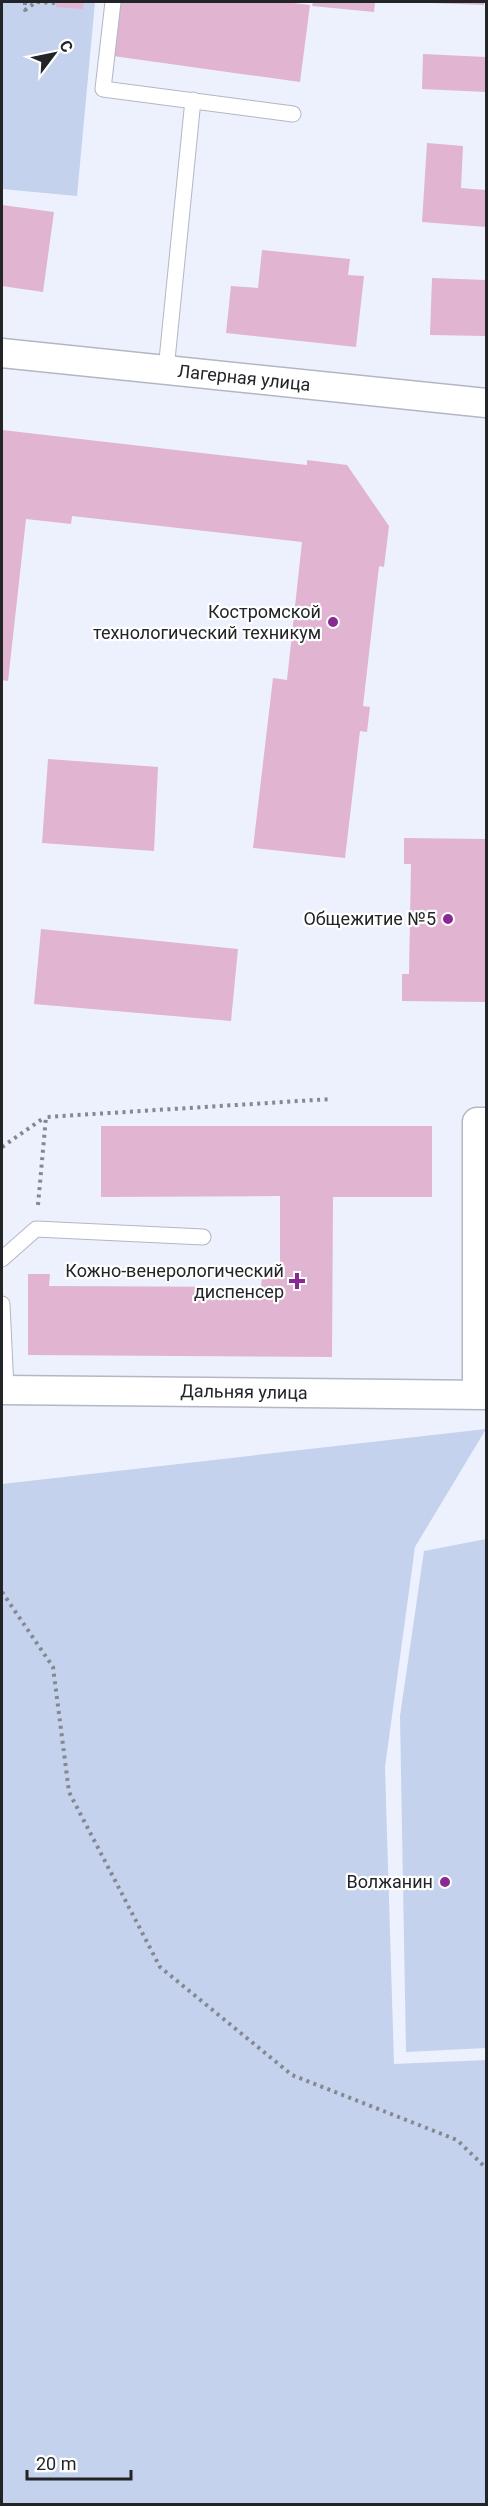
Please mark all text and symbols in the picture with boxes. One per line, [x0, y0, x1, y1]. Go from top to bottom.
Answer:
north arrow [24, 24, 84, 84]
text: С [55, 37, 77, 56]
street label: Лагерная улица [177, 360, 312, 395]
place label: Костромской технологический техникум [93, 601, 321, 643]
marker: Костромской технологический техникум [326, 615, 340, 629]
place label: Общежитие №5 [303, 908, 436, 929]
marker: Общежитие №5 [441, 912, 455, 926]
place label: Кожно-венерологический диспенсер [65, 1260, 284, 1302]
marker: Кожно-венерологический диспенсер [288, 1272, 306, 1290]
street label: Дальняя улица [180, 1380, 308, 1403]
place label: Волжанин [347, 1871, 433, 1892]
marker: Волжанин [438, 1875, 452, 1889]
scale bar [27, 2443, 130, 2481]
text: 20 m [36, 2453, 76, 2474]

